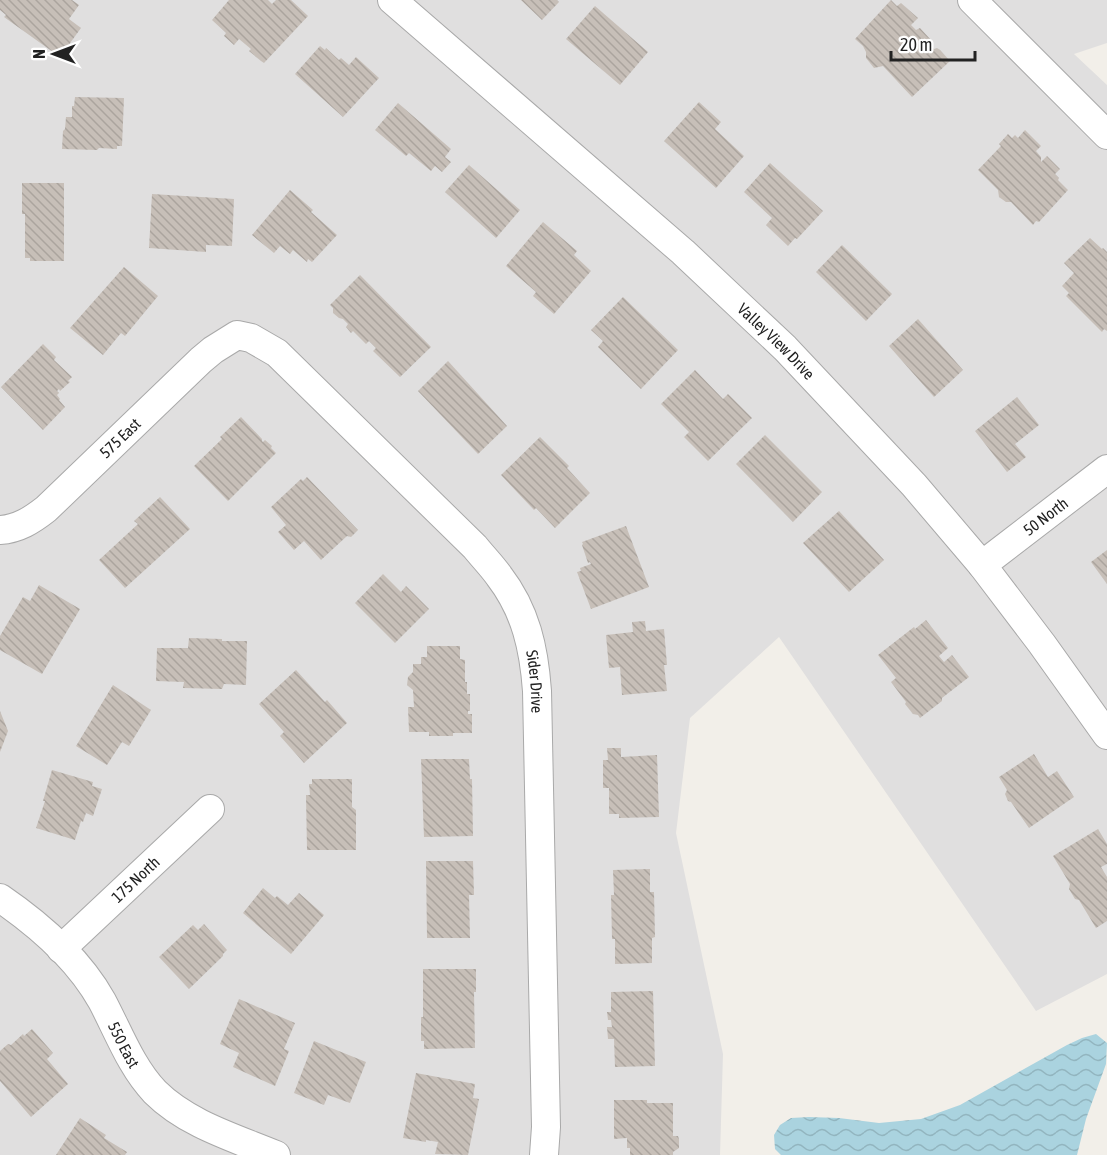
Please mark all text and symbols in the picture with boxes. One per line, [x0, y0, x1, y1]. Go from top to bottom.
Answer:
north arrow [24, 24, 84, 84]
scale bar [891, 24, 975, 62]
text: 20 m [900, 34, 932, 55]
text: N [30, 49, 48, 59]
street label: Valley View Drive [734, 299, 818, 383]
street label: 575 East [96, 414, 144, 461]
street label: 50 North [1020, 494, 1071, 539]
street label: Sider Drive [523, 649, 546, 713]
street label: 175 North [108, 852, 163, 906]
street label: 550 East [105, 1019, 144, 1071]

